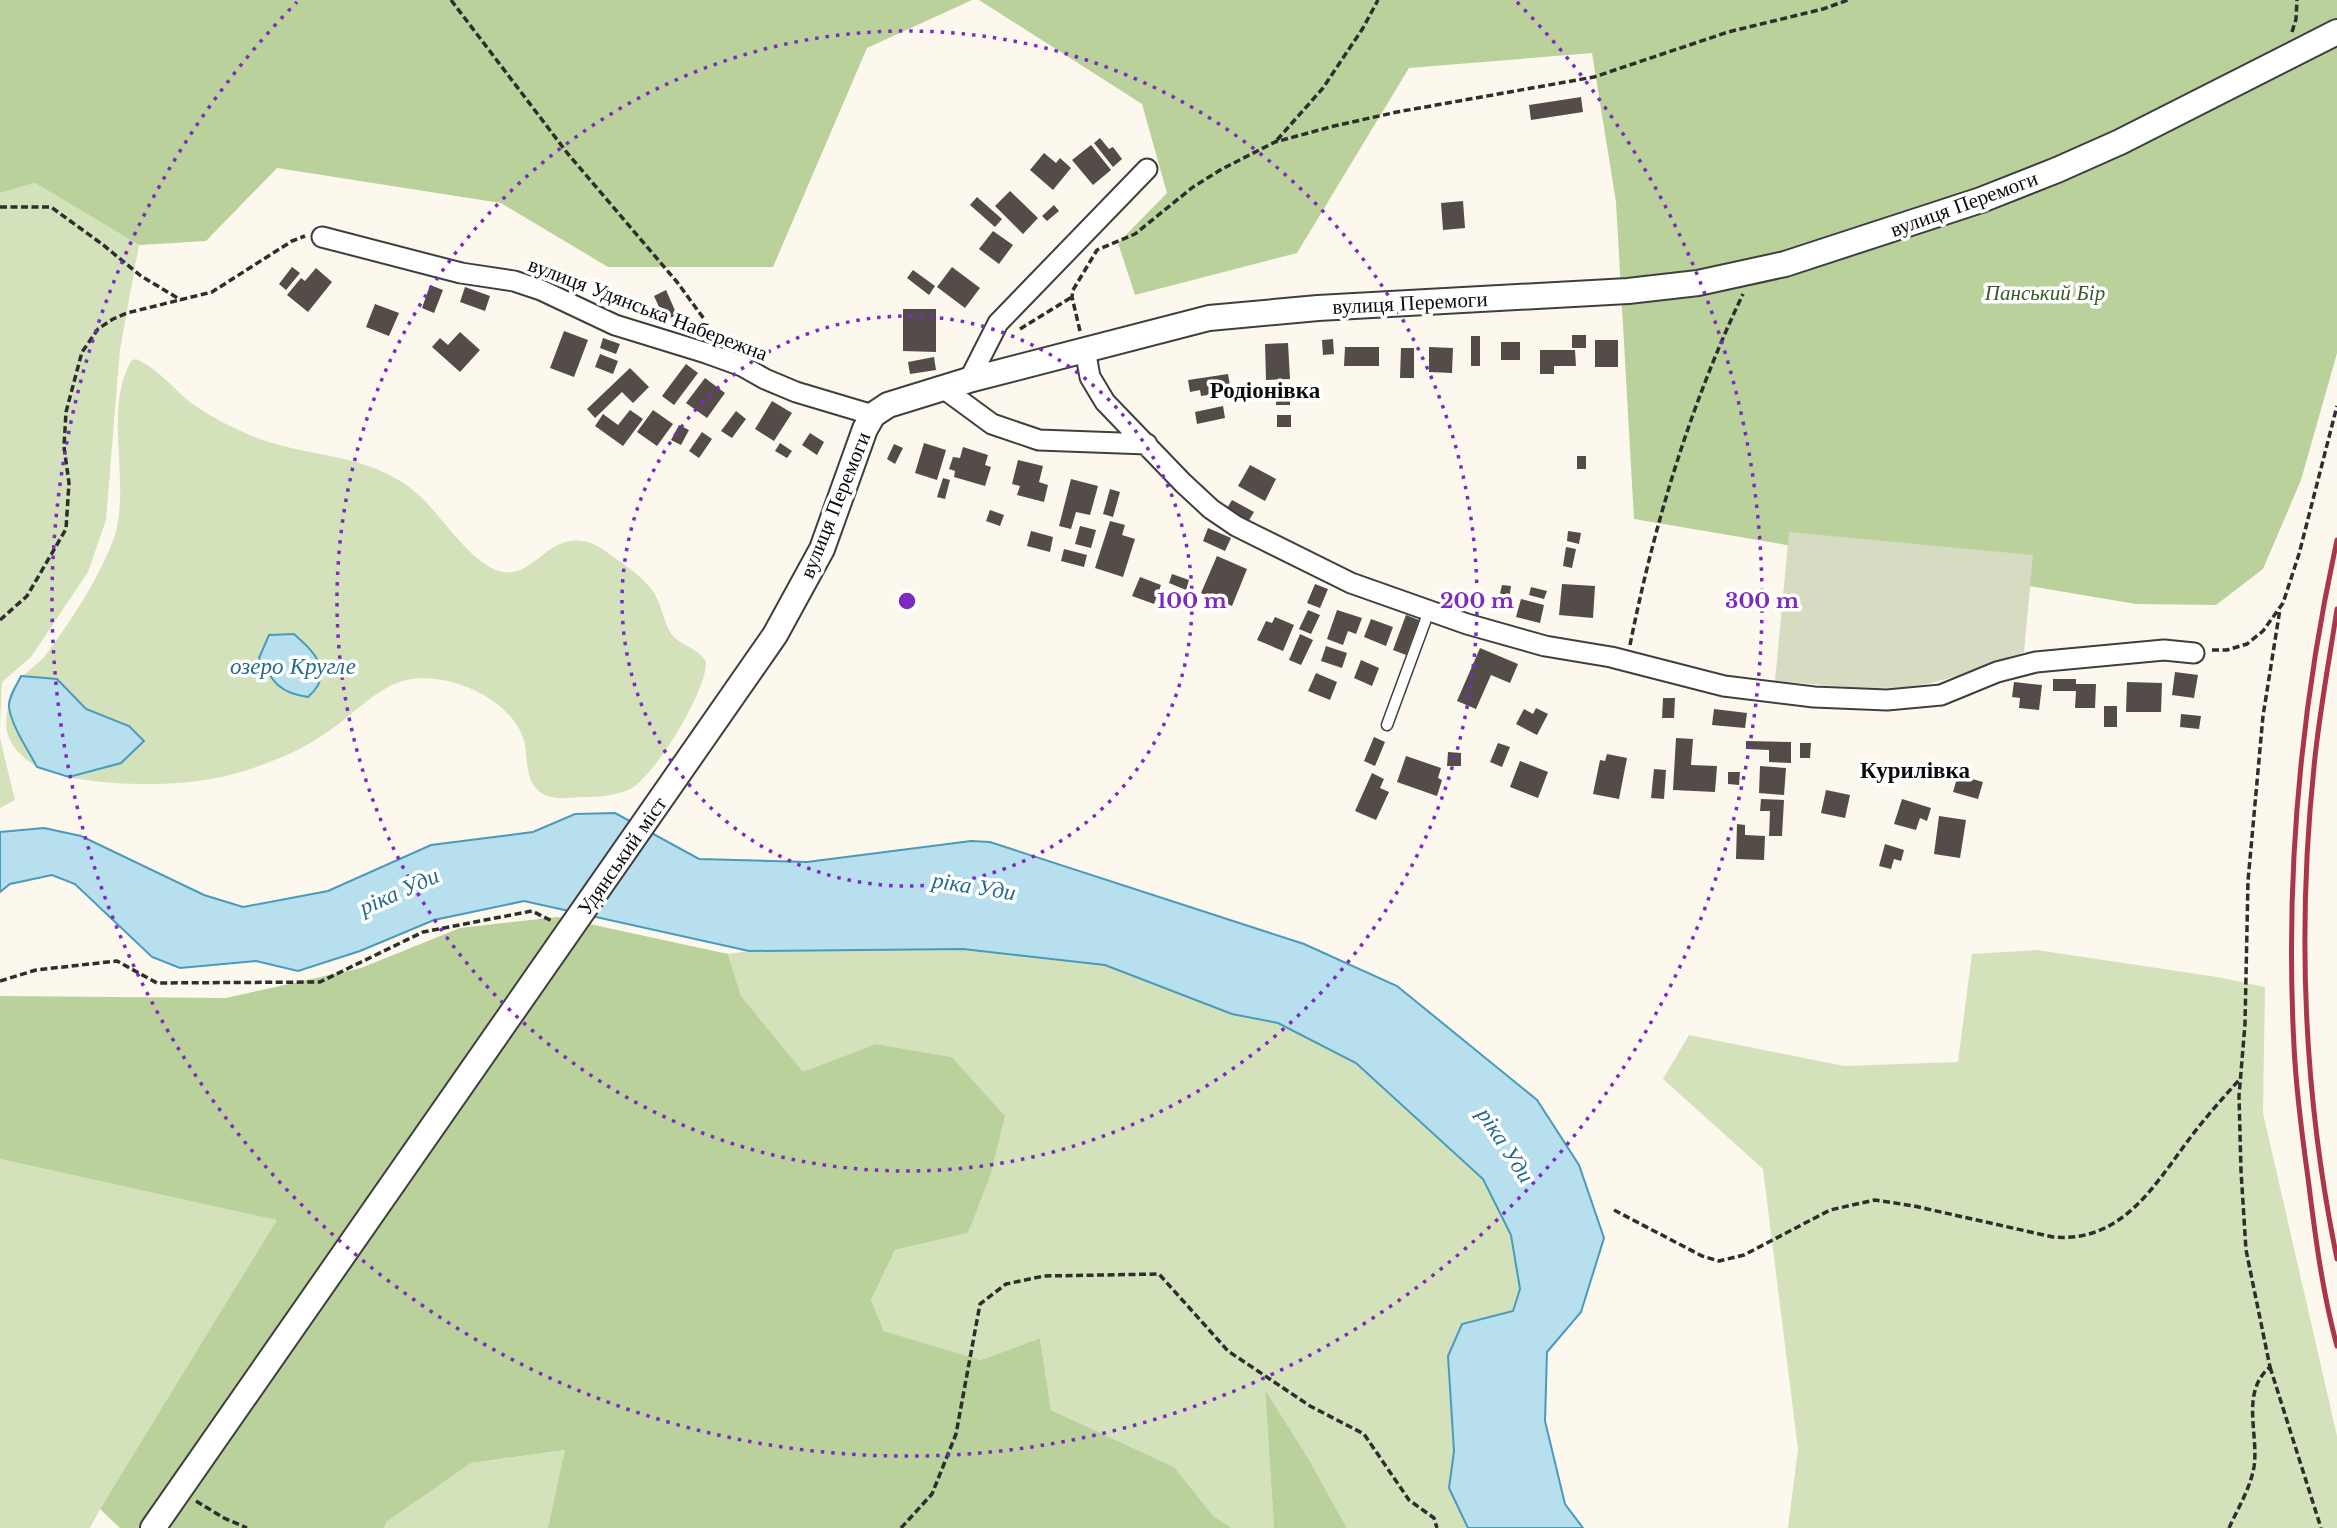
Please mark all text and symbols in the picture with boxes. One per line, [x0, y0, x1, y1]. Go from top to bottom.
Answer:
street label: вулиця Перемоги [1887, 165, 2041, 243]
street label: вулиця Удянська Набережна [525, 251, 772, 367]
park label: Панський Бір [1984, 280, 2105, 306]
street label: вулиця Перемоги [1332, 286, 1488, 320]
district label: Родіонівка [1210, 376, 1321, 404]
street label: вулиця Перемоги [794, 428, 876, 582]
text: 100 m [1157, 588, 1227, 614]
text: 200 m [1440, 588, 1514, 614]
text: 300 m [1725, 588, 1799, 614]
centre of rings [895, 589, 919, 613]
water label: озеро Кругле [230, 652, 356, 680]
district label: Курилівка [1860, 756, 1970, 784]
street label: Удянський міст [572, 792, 672, 920]
water label: ріка Уди [353, 861, 443, 922]
water label: ріка Уди [928, 865, 1018, 906]
water label: ріка Уди [1470, 1100, 1541, 1188]

